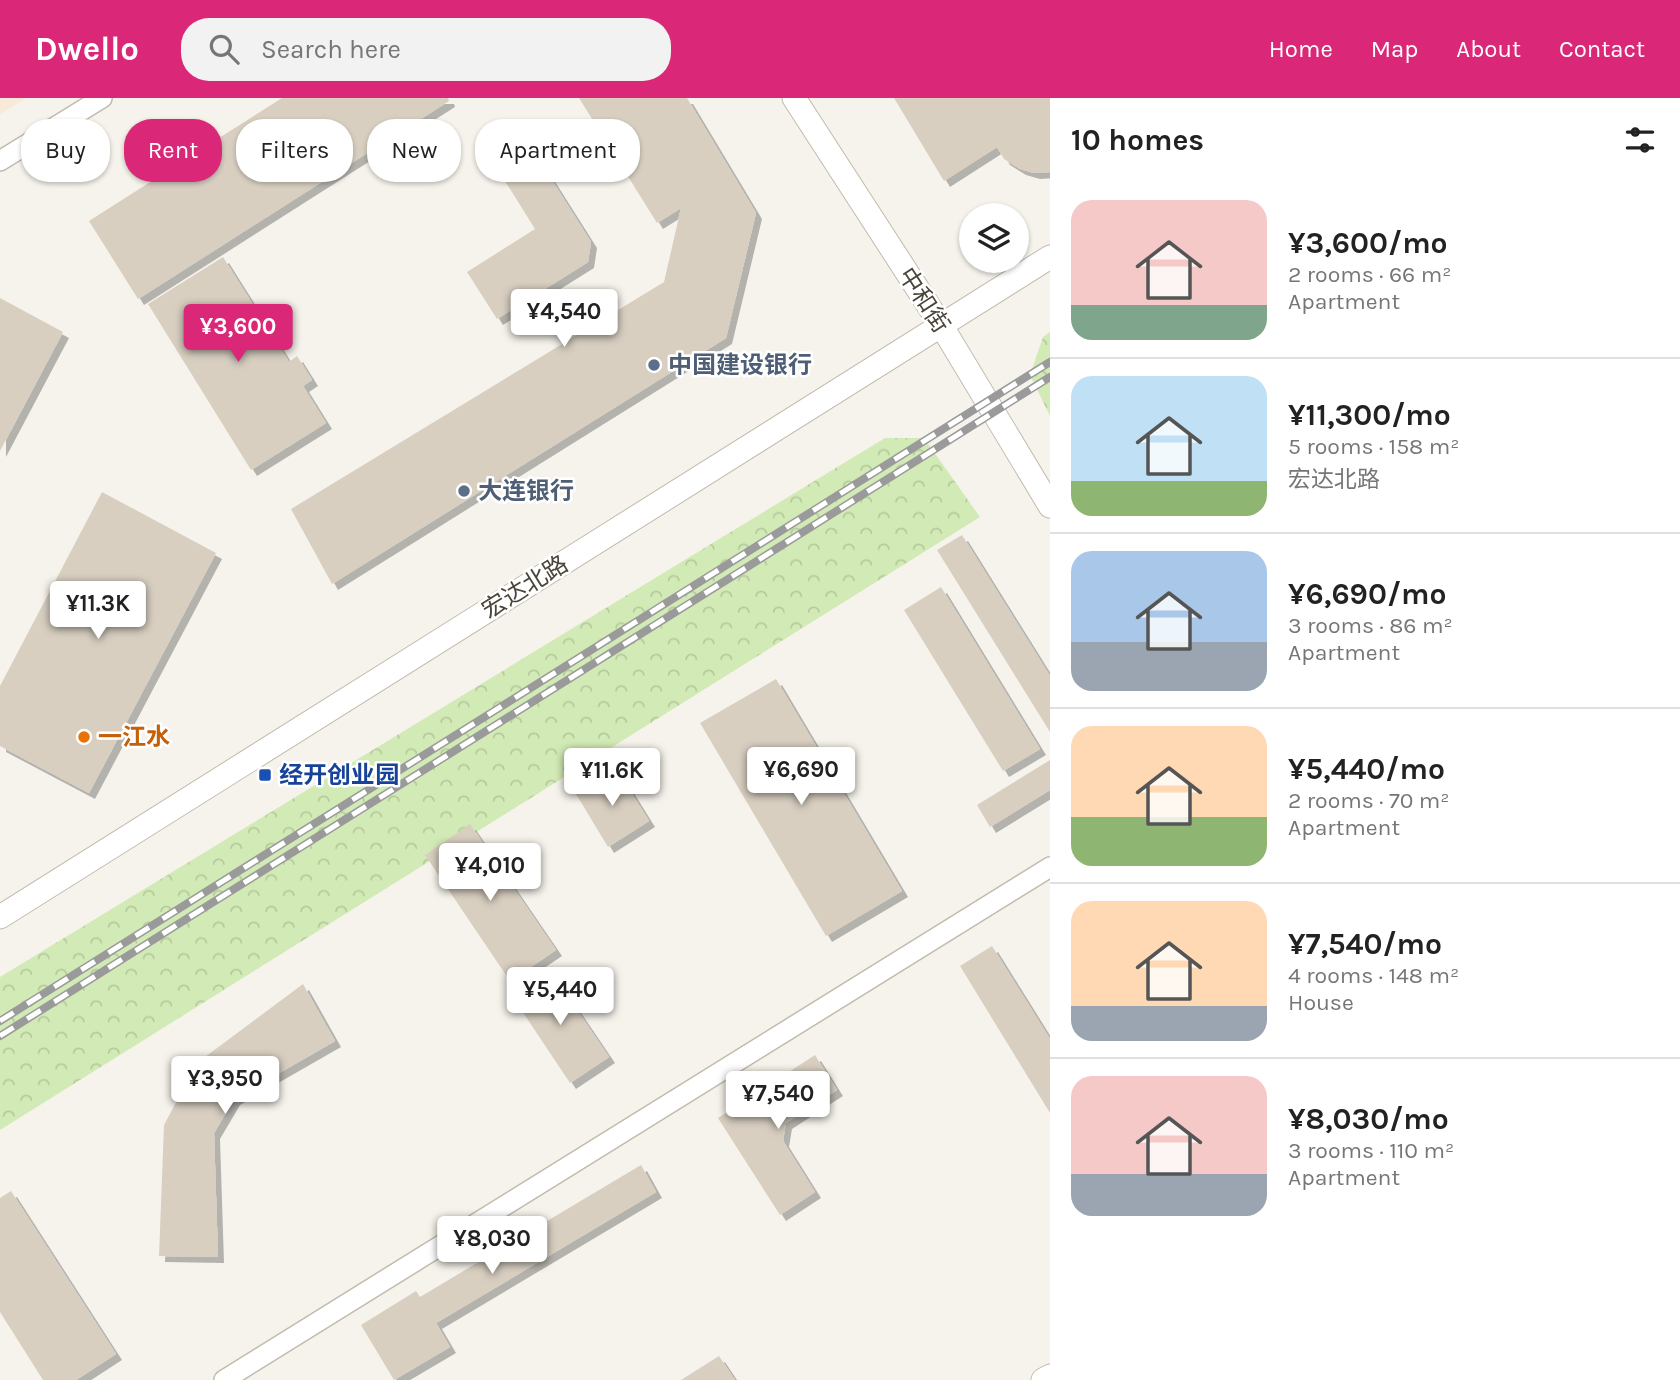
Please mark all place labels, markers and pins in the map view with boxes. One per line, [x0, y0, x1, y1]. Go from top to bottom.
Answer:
pin: ¥4,540 [507, 289, 621, 349]
pin: ¥3,600 [181, 304, 295, 364]
place label: 中国建设银行 [668, 351, 812, 379]
marker: 中国建设银行 [646, 357, 662, 373]
place label: 大连银行 [478, 477, 574, 505]
marker: 大连银行 [456, 483, 472, 499]
pin: ¥11.3K [41, 582, 155, 641]
place label: 一江水 [98, 723, 170, 751]
marker: 一江水 [76, 729, 92, 745]
pin: ¥11.6K [555, 748, 669, 808]
pin: ¥6,690 [744, 748, 858, 807]
place label: 经开创业园 [279, 761, 399, 789]
marker: 经开创业园 [257, 767, 273, 783]
pin: ¥4,010 [433, 844, 547, 903]
pin: ¥5,440 [503, 968, 617, 1027]
pin: ¥3,950 [168, 1056, 282, 1116]
pin: ¥7,540 [721, 1072, 835, 1131]
pin: ¥8,030 [435, 1216, 549, 1276]

